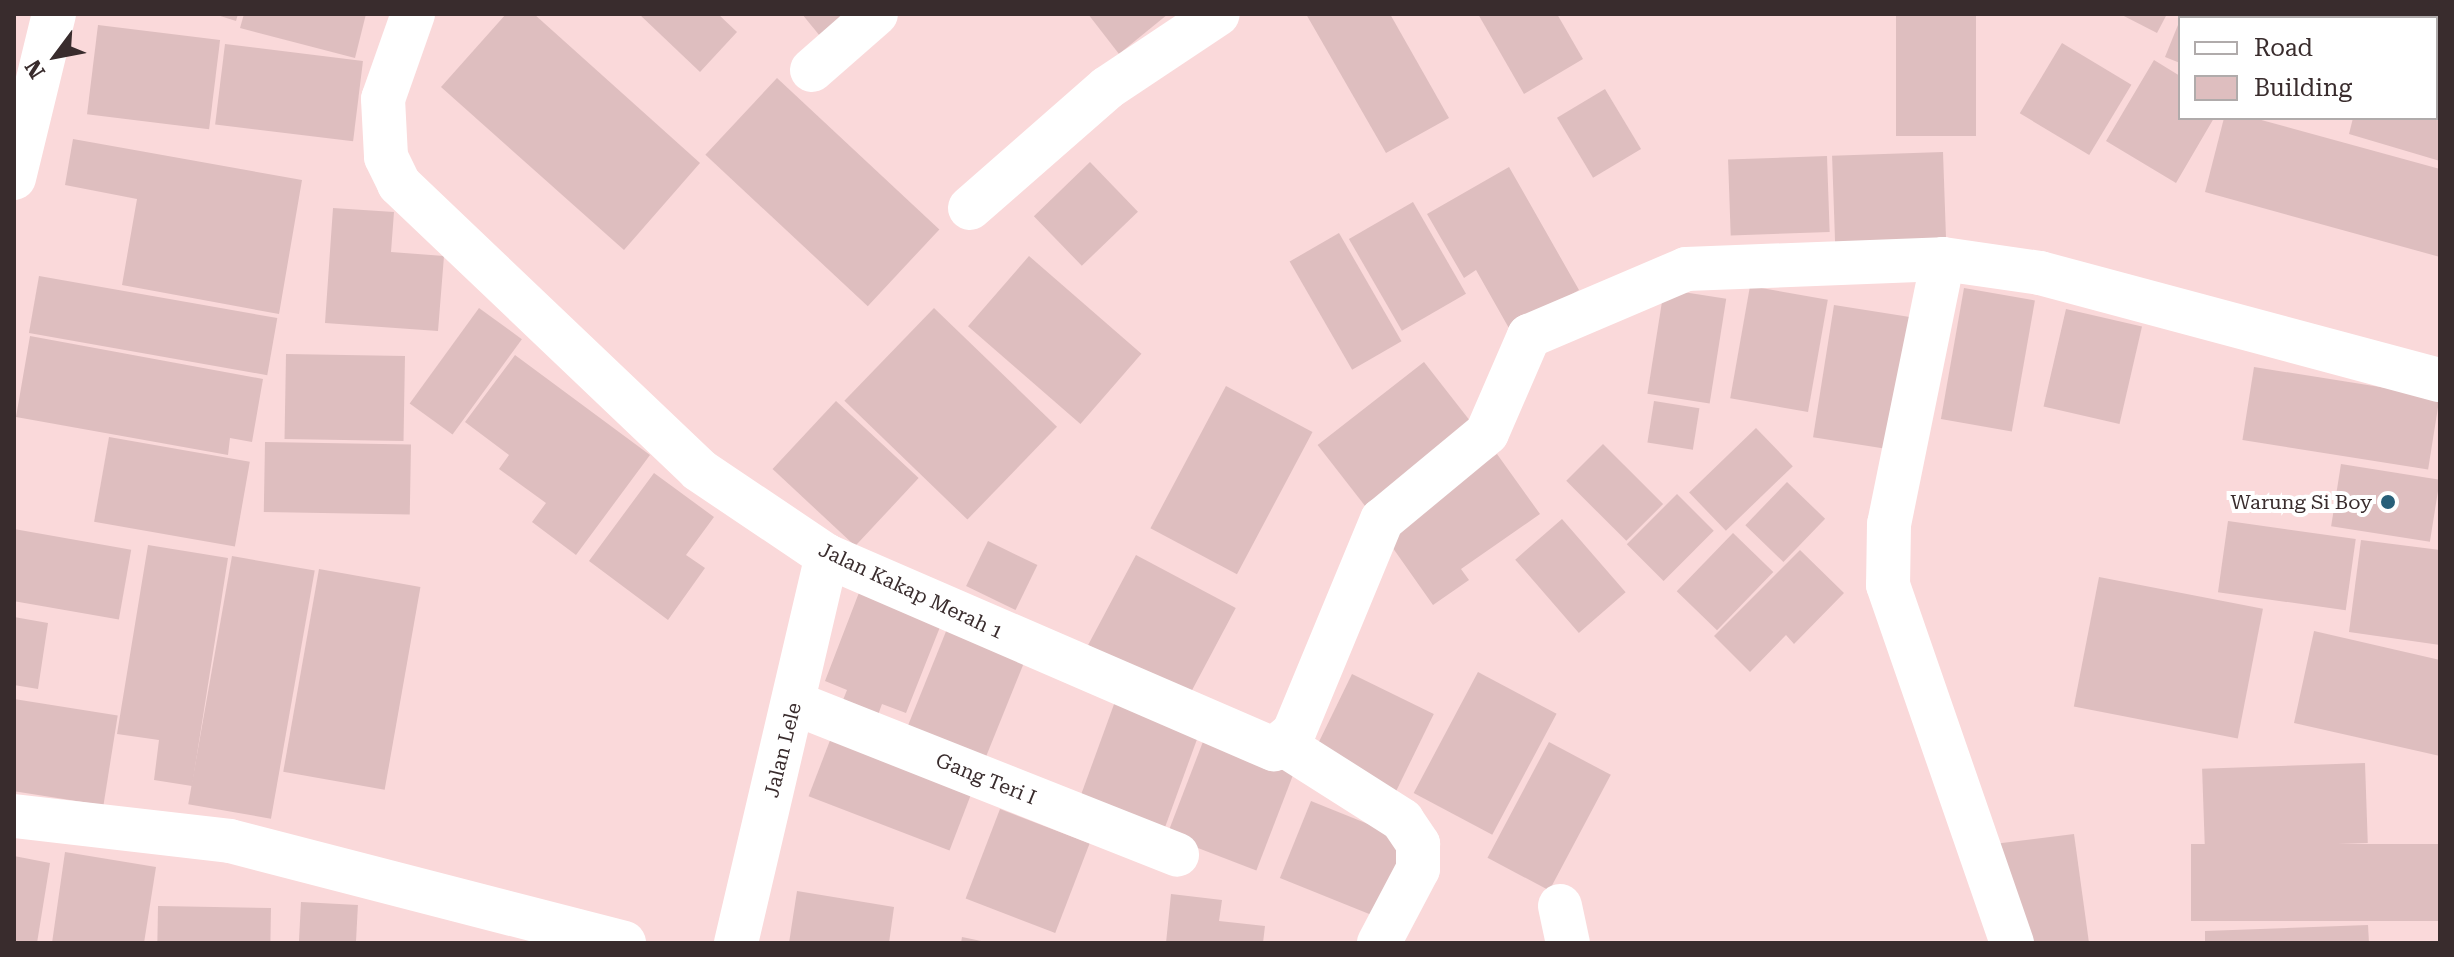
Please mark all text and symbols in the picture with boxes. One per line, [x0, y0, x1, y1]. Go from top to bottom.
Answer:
north arrow [16, 16, 96, 96]
legend [2178, 16, 2438, 120]
text: Road [2254, 34, 2313, 62]
text: N [20, 55, 50, 83]
text: Building [2254, 74, 2352, 102]
place label: Warung Si Boy [2231, 490, 2372, 514]
marker: Warung Si Boy [2379, 493, 2397, 511]
street label: Jalan Kakap Merah 1 [815, 538, 1007, 644]
street label: Jalan Lele [760, 700, 806, 800]
street label: Gang Teri I [932, 748, 1040, 810]

